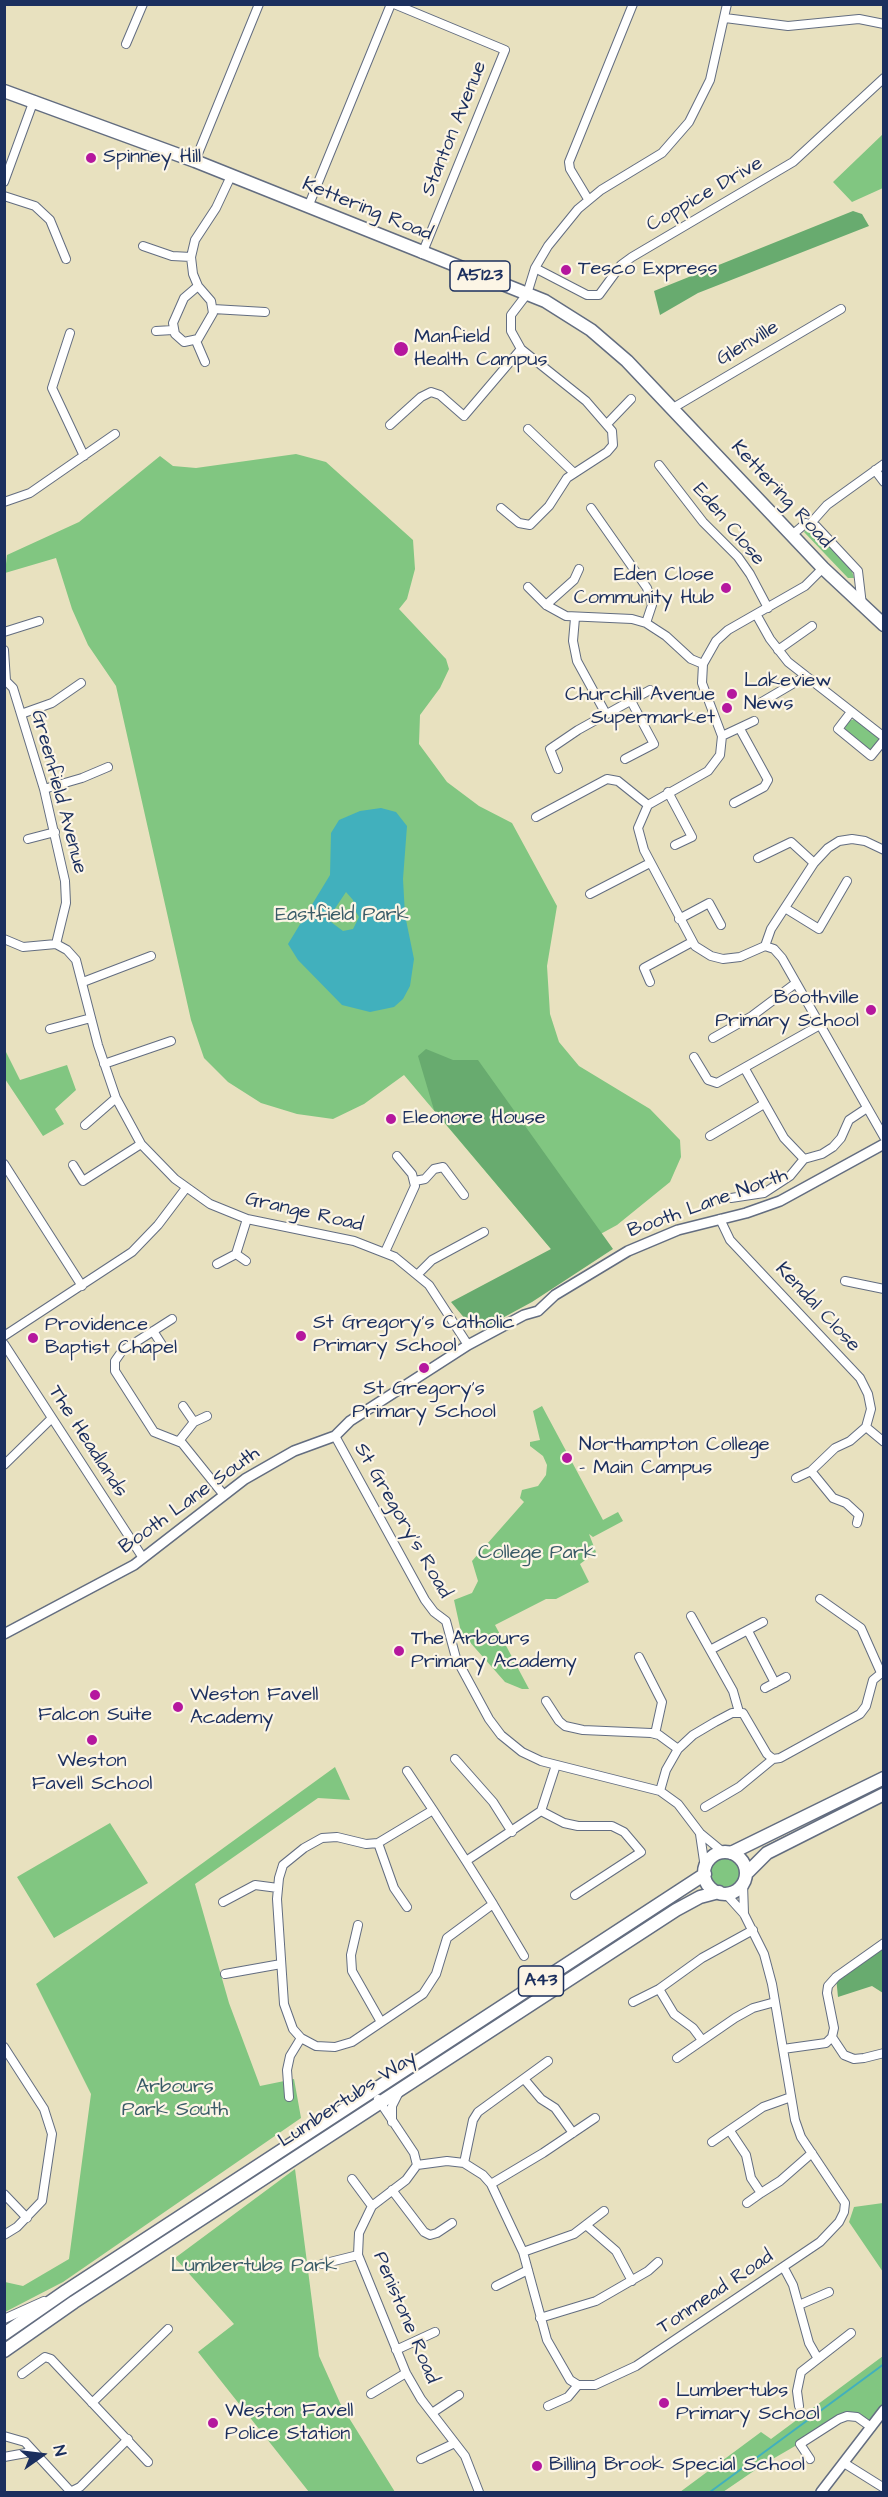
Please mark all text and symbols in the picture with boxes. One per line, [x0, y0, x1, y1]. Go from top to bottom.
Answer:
street label: Stanton Avenue [417, 58, 493, 200]
place label: Spinney Hill [103, 146, 201, 170]
marker: Spinney Hill [84, 151, 98, 165]
street label: Coppice Drive [643, 152, 767, 238]
street label: Kettering Road [298, 173, 436, 247]
place label: Tesco Express [578, 258, 718, 282]
road number: A5123 [450, 261, 510, 291]
marker: Tesco Express [559, 263, 573, 277]
street label: Glenville [713, 316, 783, 372]
place label: Manfield Health Campus [414, 326, 547, 373]
marker: Manfield Health Campus [392, 340, 410, 358]
street label: Kettering Road [725, 436, 837, 554]
street label: Eden Close [687, 479, 769, 571]
place label: Eden Close Community Hub [574, 564, 714, 611]
marker: Eden Close Community Hub [719, 581, 733, 595]
place label: Lakeview News [744, 670, 832, 717]
place label: Churchill Avenue Supermarket [565, 684, 715, 731]
marker: Lakeview News [725, 687, 739, 701]
marker: Churchill Avenue Supermarket [720, 701, 734, 715]
street label: Greenfield Avenue [25, 707, 91, 877]
park label: Eastfield Park [275, 904, 409, 928]
place label: Boothville Primary School [715, 987, 859, 1034]
marker: Boothville Primary School [864, 1003, 878, 1017]
place label: Eleonore House [403, 1107, 546, 1131]
marker: Eleonore House [384, 1112, 398, 1126]
street label: Booth Lane North [625, 1164, 791, 1244]
street label: Grange Road [243, 1188, 365, 1238]
street label: Kendal Close [769, 1258, 865, 1358]
place label: St Gregory's Catholic Primary School [313, 1312, 515, 1359]
place label: Providence Baptist Chapel [45, 1314, 177, 1361]
marker: St Gregory's Catholic Primary School [294, 1329, 308, 1343]
marker: Providence Baptist Chapel [26, 1331, 40, 1345]
marker: St Gregory's Primary School [417, 1361, 431, 1375]
place label: St Gregory's Primary School [352, 1378, 496, 1425]
street label: The Headlands [42, 1382, 132, 1502]
place label: Northampton College - Main Campus [579, 1434, 770, 1481]
street label: St Gregory's Road [348, 1439, 456, 1603]
street label: Booth Lane South [115, 1442, 265, 1560]
marker: Northampton College - Main Campus [560, 1451, 574, 1465]
park label: College Park [478, 1542, 596, 1566]
place label: The Arbours Primary Academy [411, 1628, 577, 1675]
marker: The Arbours Primary Academy [392, 1644, 406, 1658]
place label: Weston Favell Academy [190, 1684, 319, 1731]
marker: Falcon Suite [88, 1688, 102, 1702]
marker: Weston Favell Academy [171, 1700, 185, 1714]
place label: Falcon Suite [38, 1704, 152, 1728]
marker: Weston Favell School [85, 1733, 99, 1747]
place label: Weston Favell School [32, 1750, 152, 1797]
road number: A43 [518, 1966, 564, 1996]
street label: Lumbertubs Way [274, 2046, 422, 2154]
park label: Arbours Park South [122, 2076, 228, 2123]
street label: Tonmead Road [654, 2245, 778, 2341]
street label: Penistone Road [366, 2249, 444, 2387]
park label: Lumbertubs Park [171, 2255, 337, 2279]
place label: Lumbertubs Primary School [676, 2380, 820, 2427]
marker: Lumbertubs Primary School [657, 2396, 671, 2410]
place label: Weston Favell Police Station [225, 2400, 354, 2447]
marker: Weston Favell Police Station [206, 2416, 220, 2430]
north arrow [12, 2425, 72, 2485]
text: N [48, 2443, 71, 2458]
place label: Billing Brook Special School [549, 2454, 805, 2478]
marker: Billing Brook Special School [530, 2459, 544, 2473]

